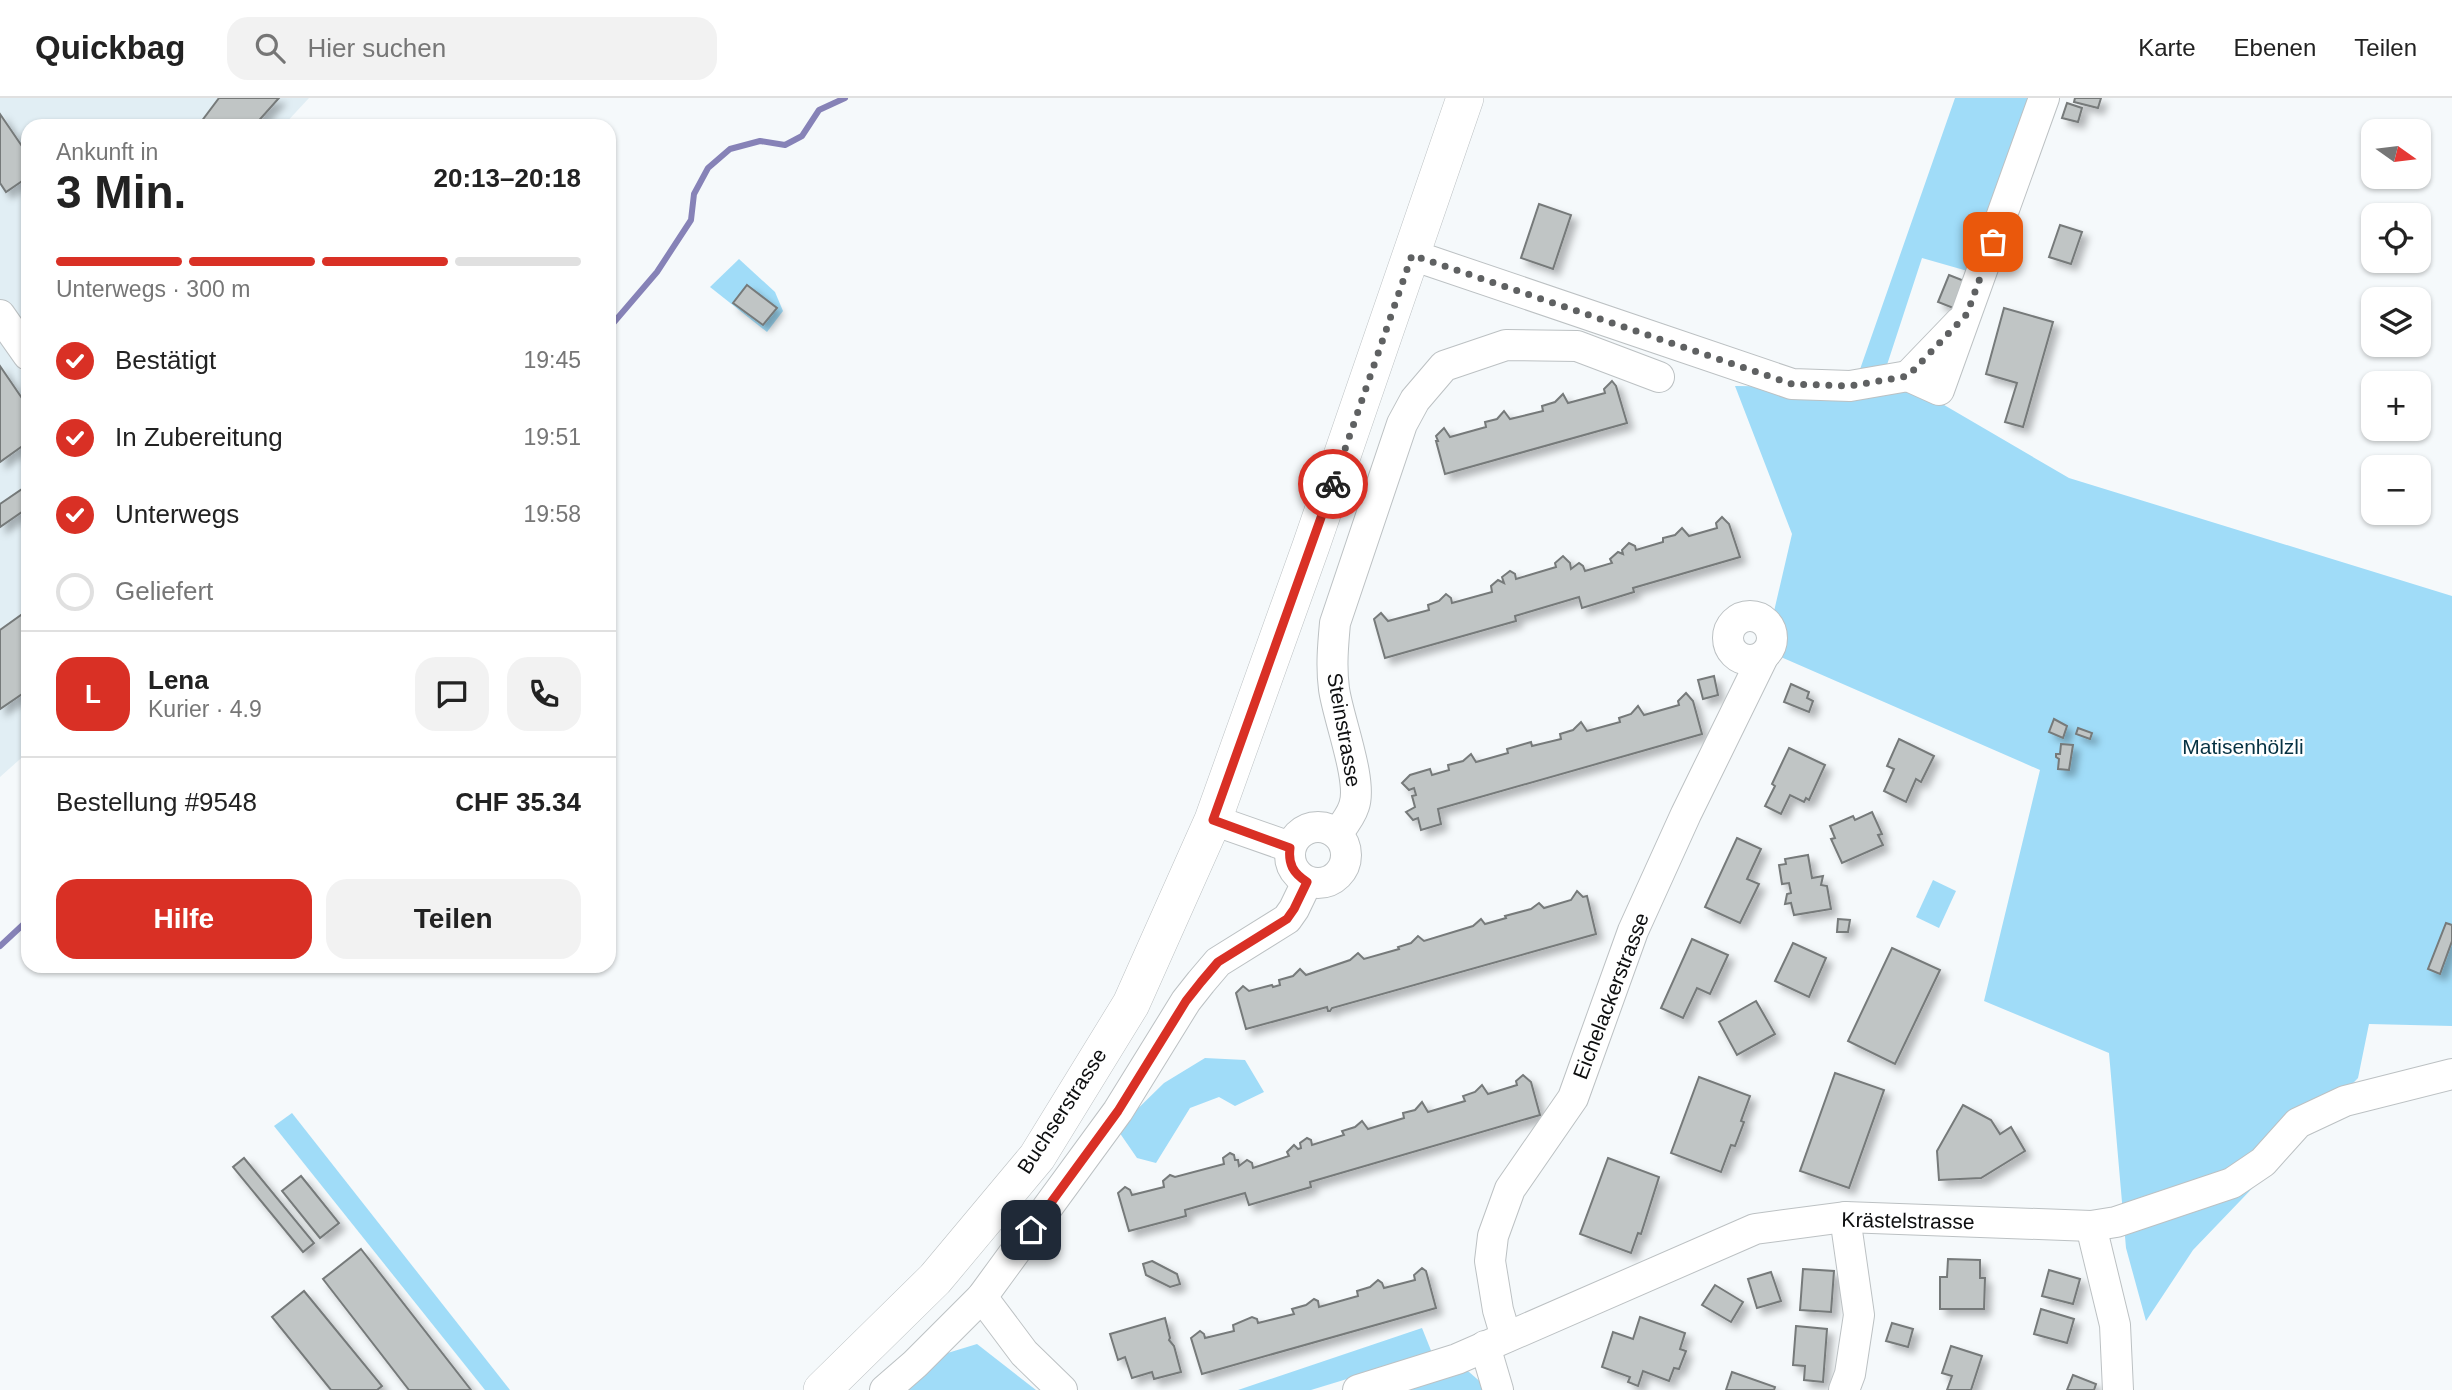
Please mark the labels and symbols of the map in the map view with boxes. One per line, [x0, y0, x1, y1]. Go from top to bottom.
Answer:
north arrow [2361, 119, 2431, 189]
pin [1963, 212, 2023, 272]
courier [1298, 449, 1368, 519]
street label: Steinstrasse [1323, 671, 1366, 789]
park label: Matisenhölzli [2182, 735, 2304, 758]
street label: Eichelackerstrasse [1568, 909, 1653, 1082]
street label: Buchserstrasse [1013, 1044, 1111, 1178]
pin [1001, 1200, 1061, 1260]
street label: Krästelstrasse [1841, 1208, 1975, 1233]

